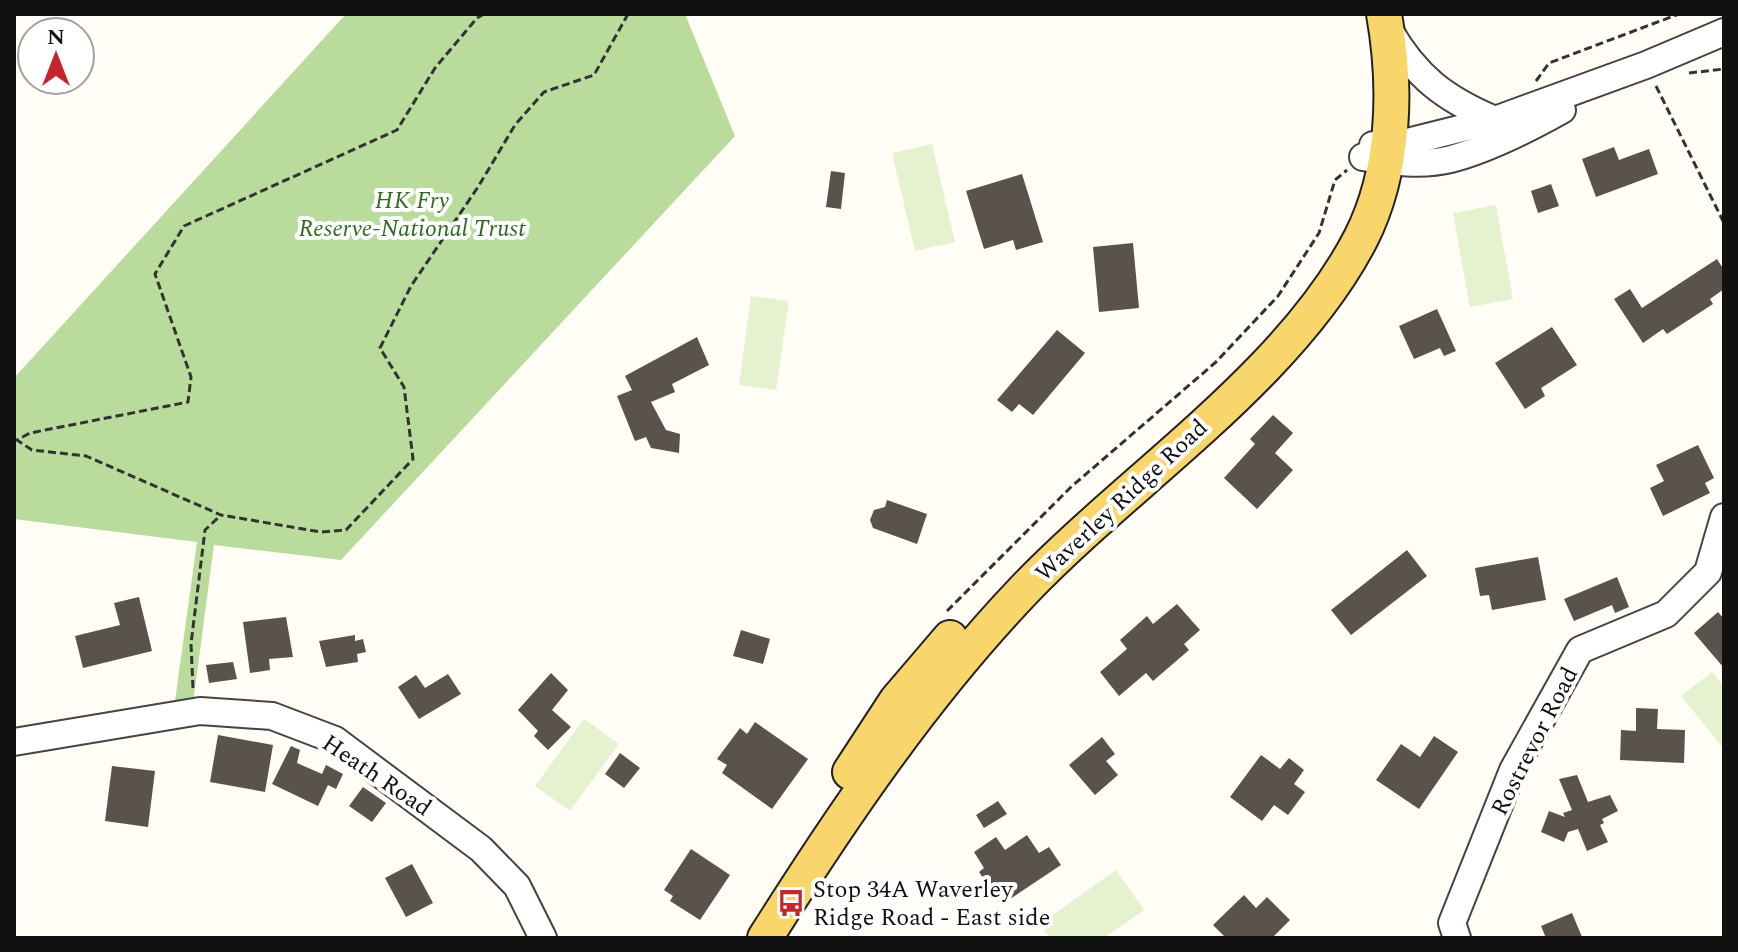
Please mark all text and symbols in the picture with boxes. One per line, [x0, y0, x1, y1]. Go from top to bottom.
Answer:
north arrow [16, 16, 96, 96]
text: N [47, 21, 65, 54]
park label: HK Fry Reserve-National Trust [299, 183, 526, 247]
street label: Waverley Ridge Road [1027, 411, 1216, 591]
street label: Rostrevor Road [1482, 661, 1588, 822]
street label: Heath Road [314, 726, 439, 826]
place label: Stop 34A Waverley Ridge Road - East side [813, 872, 1050, 936]
bus stop icon: Stop 34A Waverley Ridge Road - East side [776, 888, 806, 918]

